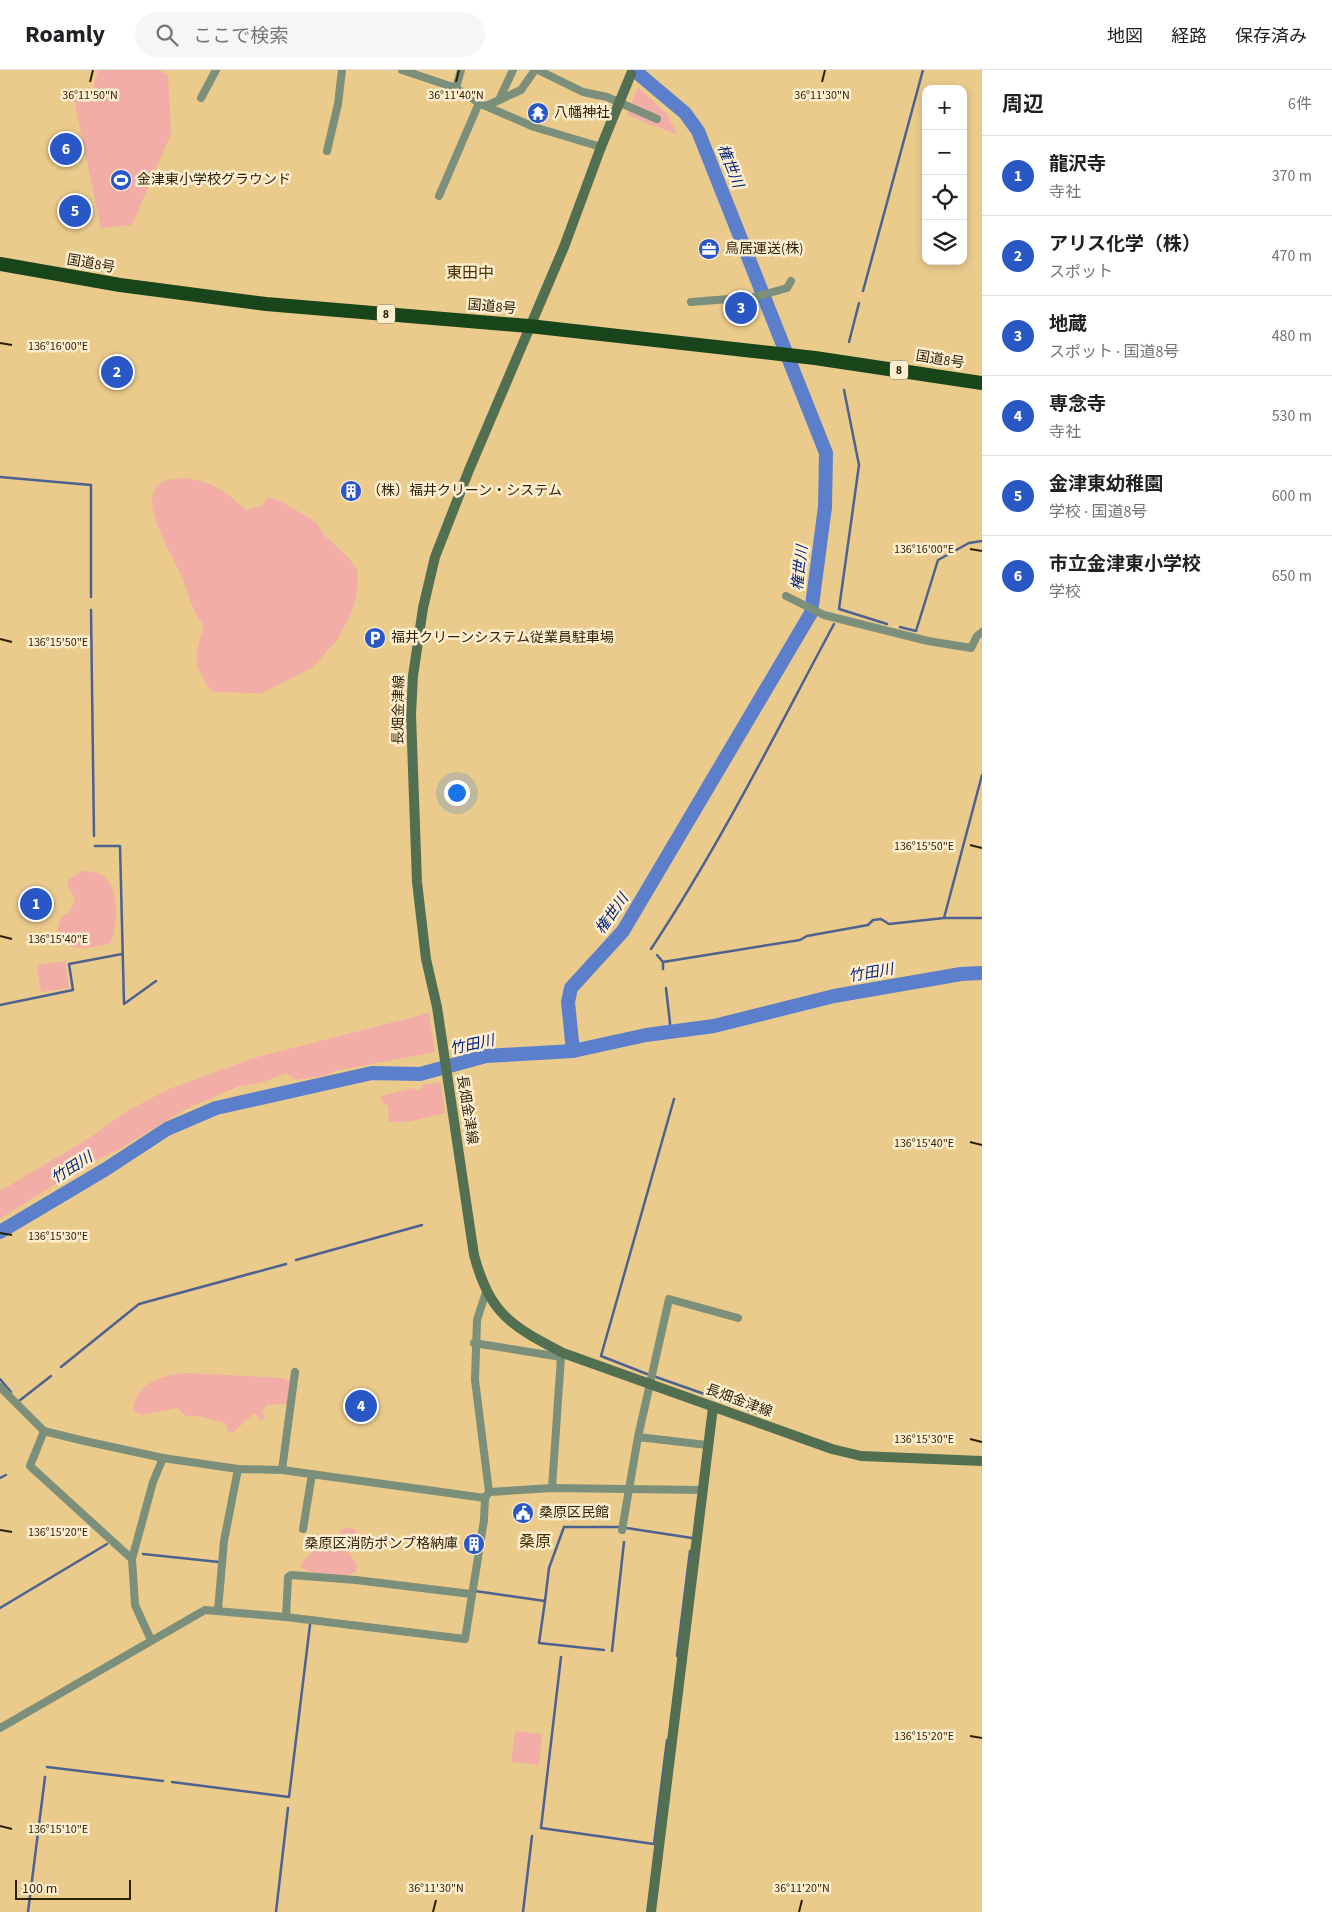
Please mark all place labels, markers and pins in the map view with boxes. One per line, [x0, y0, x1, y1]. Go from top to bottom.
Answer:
temple icon: 八幡神社 [526, 101, 550, 125]
place label: 八幡神社 [554, 103, 610, 123]
pin: 6 [50, 130, 82, 168]
sports icon: 金津東小学校グラウンド [109, 168, 133, 192]
place label: 金津東小学校グラウンド [137, 170, 291, 190]
pin: 5 [59, 192, 91, 230]
office icon: 鳥居運送(株) [697, 237, 721, 261]
place label: 鳥居運送(株) [725, 239, 803, 259]
pin: 3 [725, 289, 757, 327]
pin: 2 [101, 353, 133, 391]
building icon: （株）福井クリーン・システム [339, 479, 363, 503]
place label: （株）福井クリーン・システム [367, 481, 562, 501]
parking icon: 福井クリーンシステム従業員駐車場 [363, 626, 387, 650]
place label: 福井クリーンシステム従業員駐車場 [391, 628, 614, 648]
pin: 1 [20, 885, 52, 923]
pin: 4 [345, 1387, 377, 1425]
public building icon: 桑原区民館 [511, 1501, 535, 1525]
place label: 桑原区民館 [539, 1503, 609, 1523]
building icon: 桑原区消防ポンプ格納庫 [462, 1532, 486, 1556]
place label: 桑原区消防ポンプ格納庫 [304, 1534, 458, 1554]

